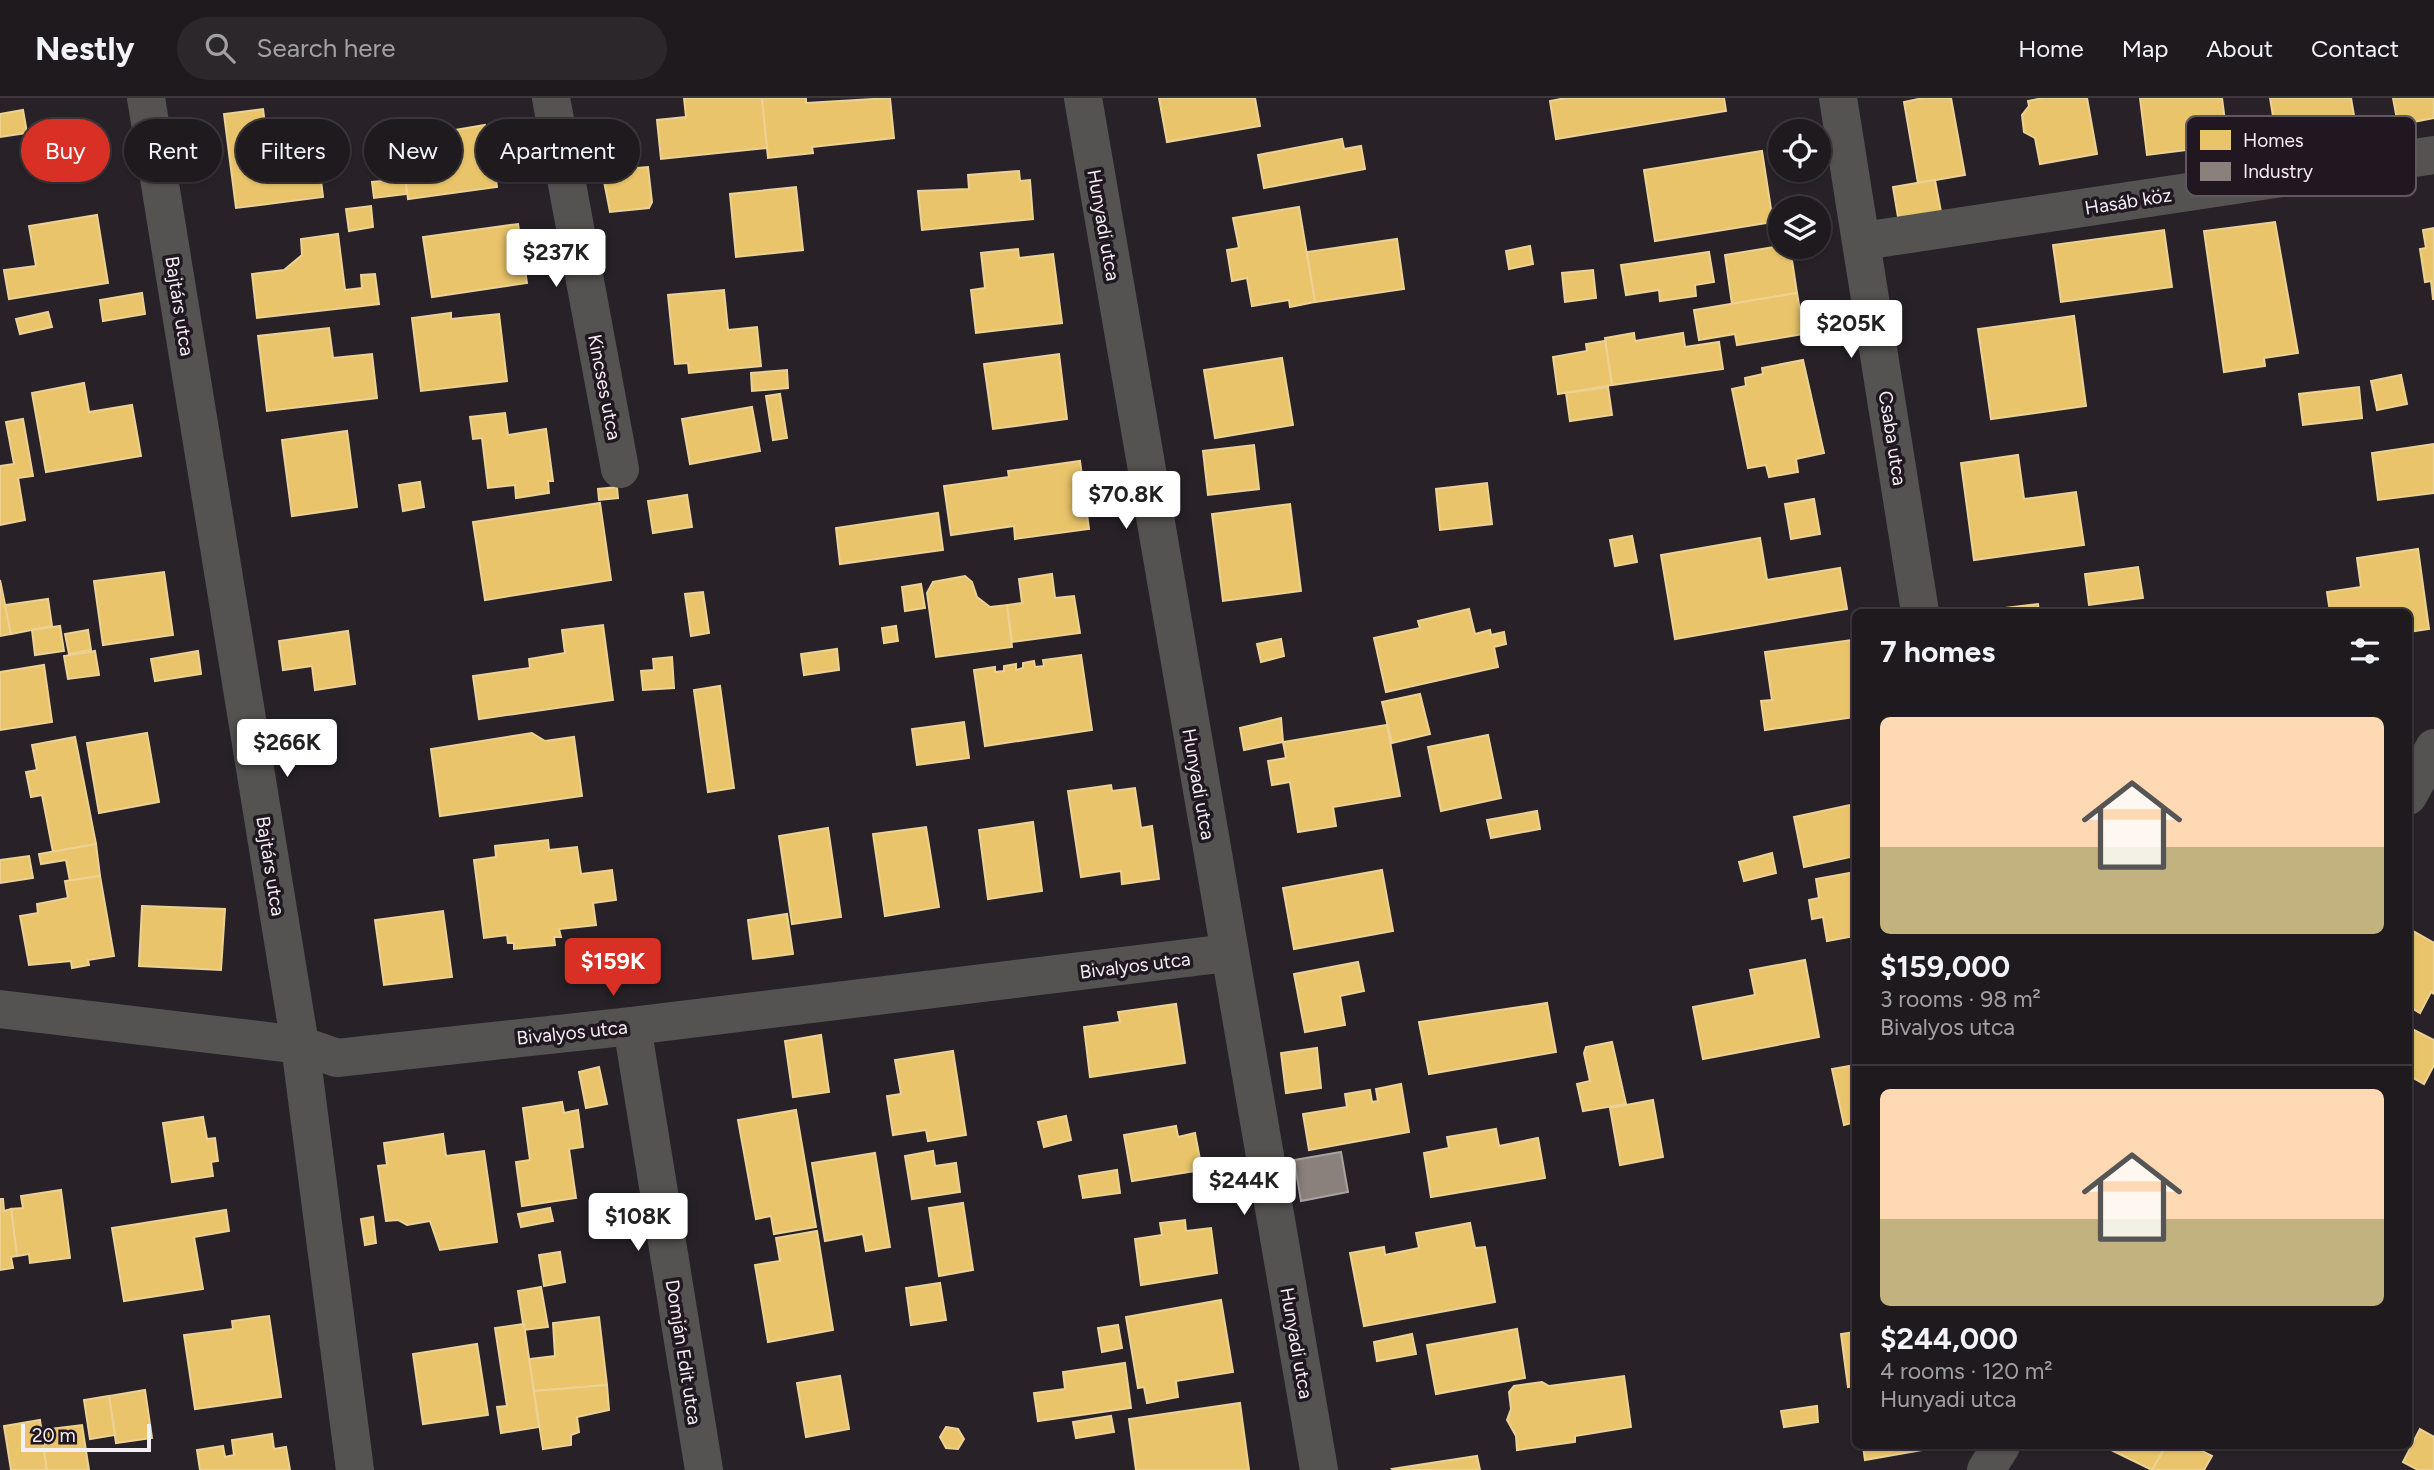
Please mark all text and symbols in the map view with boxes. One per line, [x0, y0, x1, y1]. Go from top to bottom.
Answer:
search box [177, 17, 667, 80]
text: Nestly [35, 29, 135, 68]
icon: search [201, 29, 239, 67]
text: Search here [257, 32, 395, 64]
text: Home [2018, 34, 2084, 63]
text: Map [2122, 34, 2168, 63]
text: About [2206, 34, 2273, 63]
text: Contact [2311, 34, 2399, 63]
legend [2186, 116, 2416, 196]
chip: Buy [21, 119, 110, 182]
chip: Rent [124, 119, 222, 182]
chip: Filters [236, 119, 350, 182]
chip: New [364, 119, 462, 182]
chip: Apartment [476, 119, 640, 182]
map controls [1768, 119, 1831, 259]
button: locate [1768, 119, 1831, 182]
text: Homes [2243, 129, 2304, 152]
text: Industry [2243, 160, 2313, 183]
street label: Hunyadi utca [1082, 168, 1125, 283]
street label: Hasáb köz [2083, 183, 2173, 220]
button: layers [1768, 196, 1831, 259]
pin: $237K [507, 230, 605, 289]
text: $237K [523, 238, 589, 266]
street label: Bajtárs utca [160, 254, 199, 358]
pin: $205K [1802, 300, 1900, 360]
text: $205K [1816, 309, 1886, 337]
street label: Kincses utca [583, 332, 626, 442]
street label: Csaba utca [1874, 389, 1911, 487]
pin: $70.8K [1069, 472, 1183, 531]
text: $70.8K [1088, 480, 1164, 508]
icon: filters [2346, 632, 2384, 670]
text: 7 homes [1880, 633, 1995, 670]
pin: $266K [238, 720, 336, 779]
street label: Hunyadi utca [1177, 727, 1220, 842]
text: $266K [253, 728, 321, 756]
icon: home [2069, 762, 2195, 888]
street label: Bajtárs utca [251, 814, 290, 918]
pin: $159K [564, 939, 662, 998]
text: $159K [581, 947, 645, 975]
street label: Bivalyos utca [1078, 947, 1192, 984]
text: $159,000 [1880, 948, 2010, 985]
text: 3 rooms · 98 m² [1880, 985, 2041, 1013]
text: Bivalyos utca [1880, 1013, 2015, 1041]
street label: Bivalyos utca [515, 1015, 629, 1050]
icon: home [2069, 1134, 2195, 1260]
pin: $244K [1195, 1158, 1293, 1217]
text: $244K [1209, 1166, 1279, 1194]
pin: $108K [589, 1194, 687, 1253]
text: $108K [605, 1202, 671, 1230]
street label: Domján Edit utca [661, 1278, 706, 1426]
street label: Hunyadi utca [1275, 1286, 1318, 1401]
text: $244,000 [1880, 1320, 2018, 1357]
text: 4 rooms · 120 m² [1880, 1357, 2053, 1385]
text: Hunyadi utca [1880, 1385, 2016, 1413]
scale bar [21, 1421, 150, 1453]
text: 20 m [32, 1424, 76, 1447]

